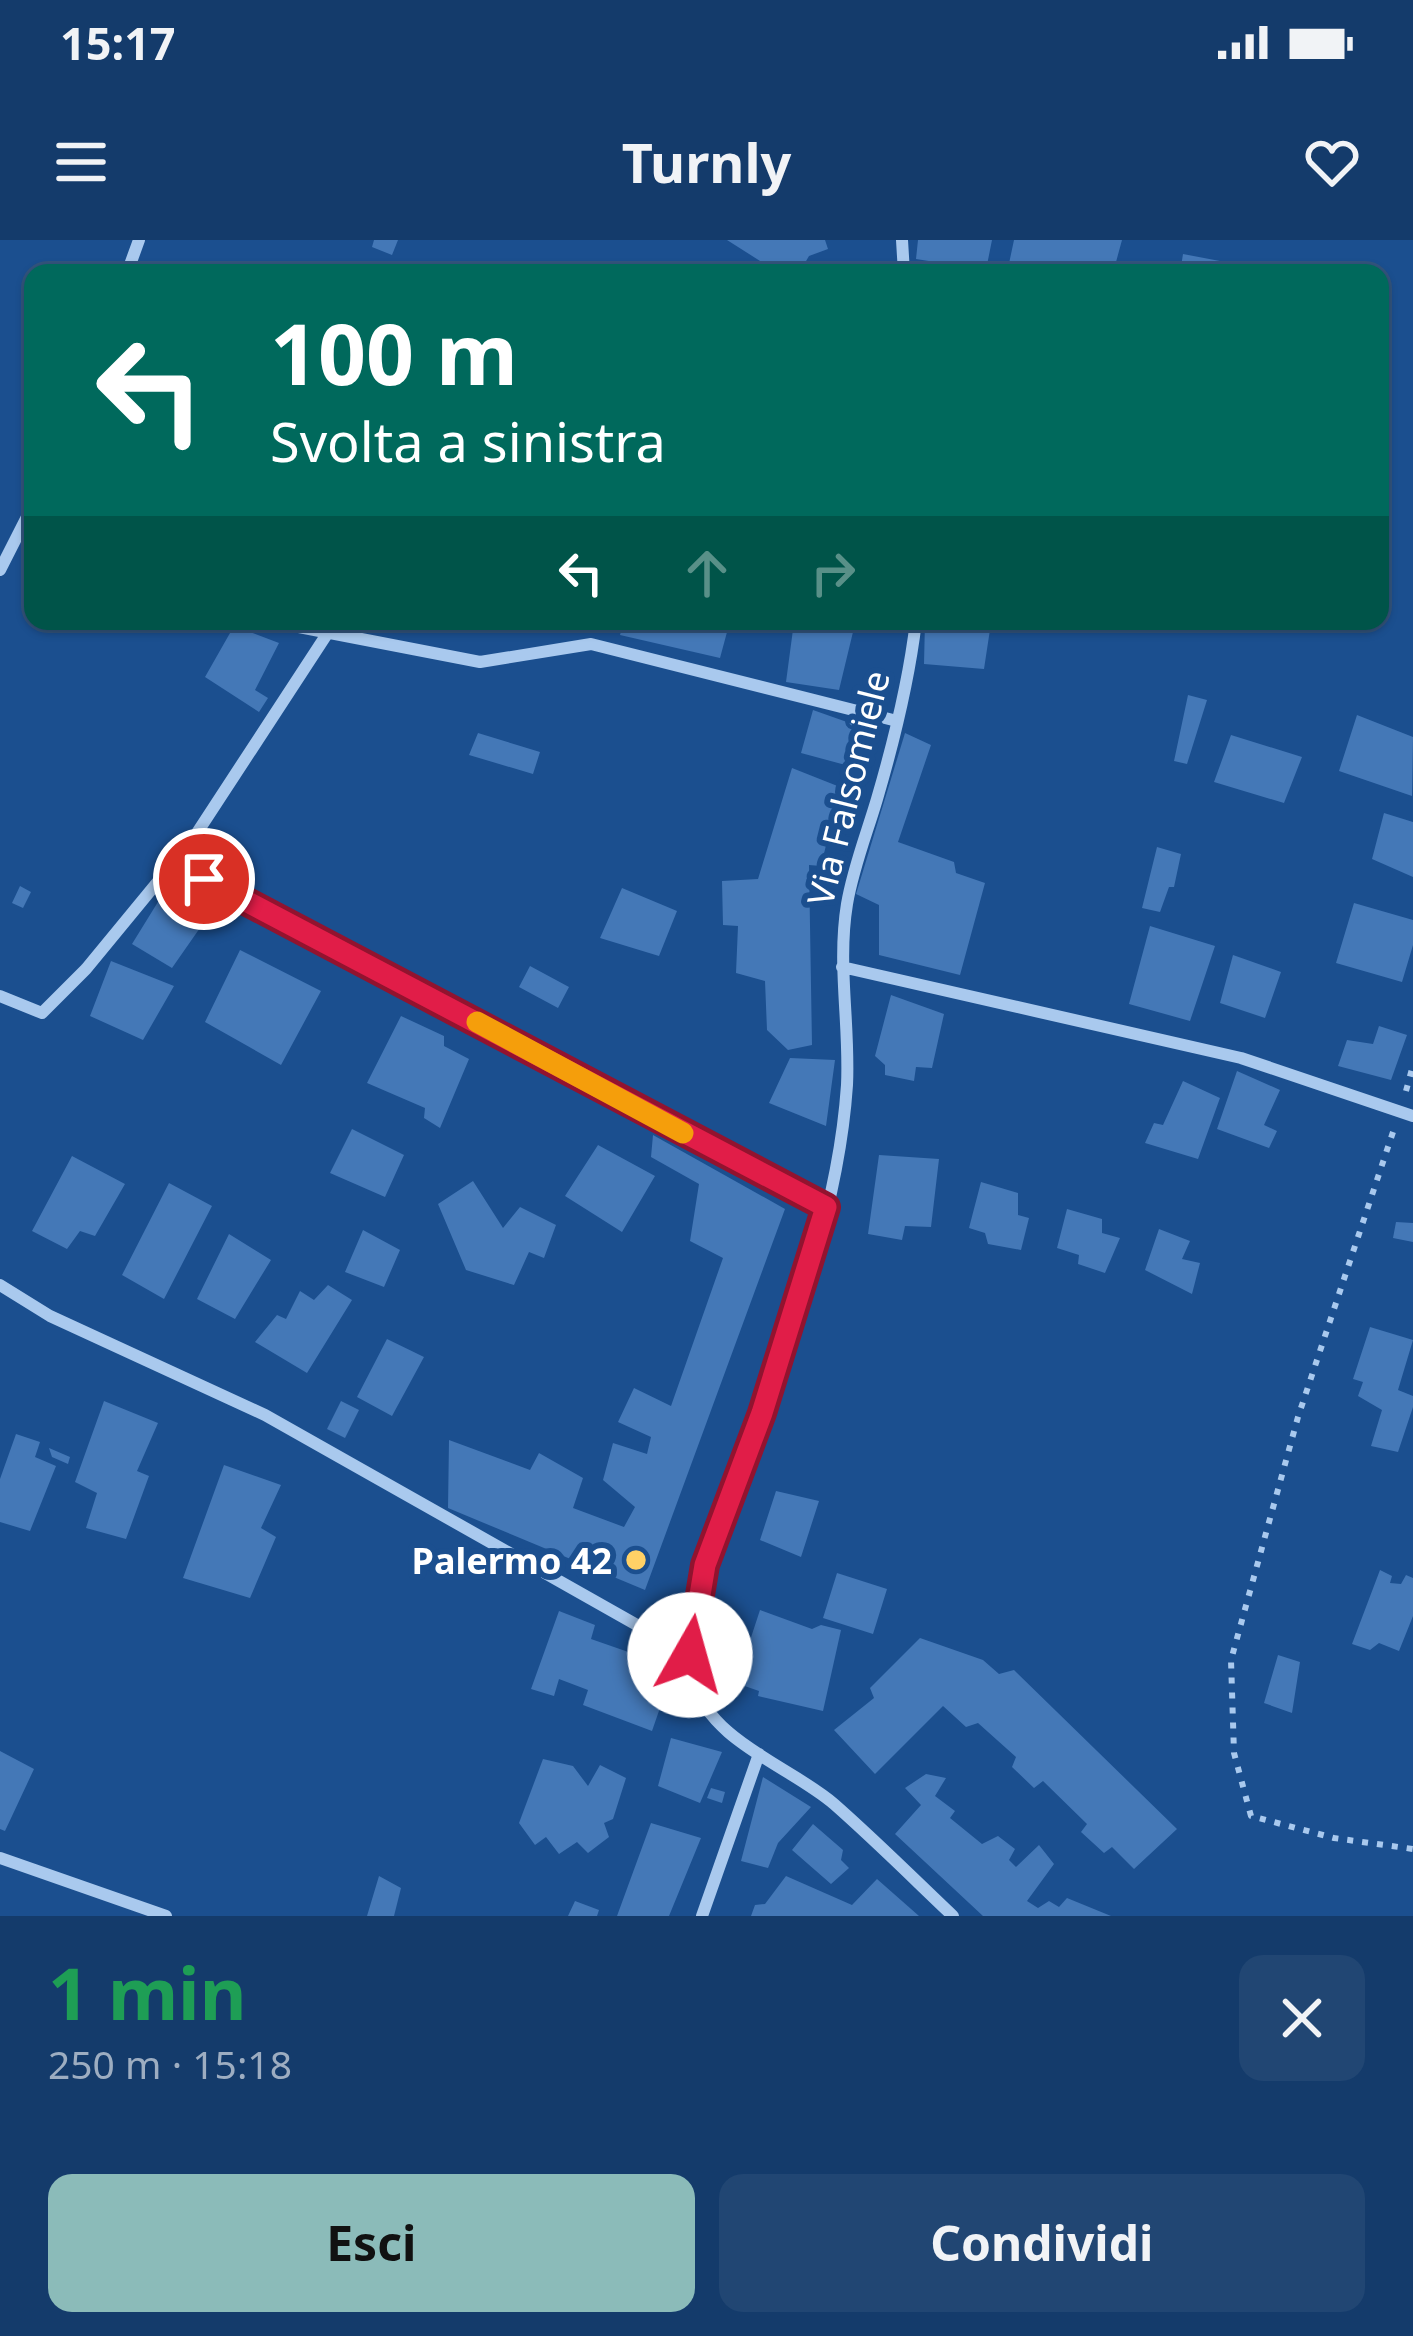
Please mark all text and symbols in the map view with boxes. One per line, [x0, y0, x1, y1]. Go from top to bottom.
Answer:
text: 15:17 [60, 12, 176, 73]
text: Turnly [622, 125, 791, 199]
icon: menu [48, 129, 114, 195]
icon: heart [1299, 129, 1365, 195]
text: 100 m [270, 295, 518, 410]
icon: left [72, 312, 228, 468]
text: Svolta a sinistra [270, 404, 666, 478]
icon: left [548, 540, 614, 606]
icon: ahead [674, 540, 740, 606]
icon: right [800, 540, 866, 606]
street label: Via Falsomiele [795, 665, 901, 911]
pin [153, 828, 255, 930]
icon: arrive [171, 846, 237, 912]
place label: Palermo 42 [412, 1536, 612, 1585]
marker: Palermo 42 [623, 1547, 649, 1573]
position arrow [627, 1592, 753, 1718]
text: 1 min [48, 1943, 246, 2041]
button: close [1239, 1955, 1365, 2081]
text: 250 m · 15:18 [48, 2037, 292, 2090]
button: Esci [48, 2174, 695, 2312]
button: Condividi [719, 2174, 1365, 2312]

